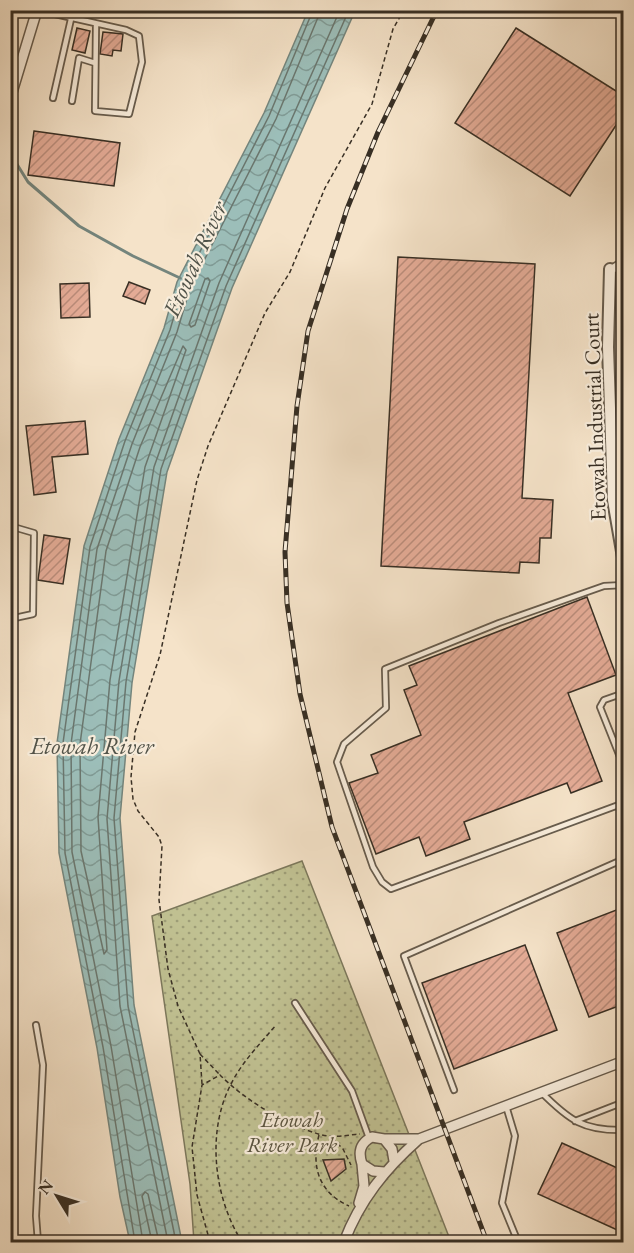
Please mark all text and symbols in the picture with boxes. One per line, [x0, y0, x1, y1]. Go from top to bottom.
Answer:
water label: Etowah River [155, 194, 235, 322]
street label: Etowah Industrial Court [576, 312, 613, 521]
water label: Etowah River [29, 730, 156, 761]
park label: Etowah River Park [246, 1105, 338, 1159]
north arrow [27, 1166, 87, 1226]
text: N [33, 1175, 58, 1199]

